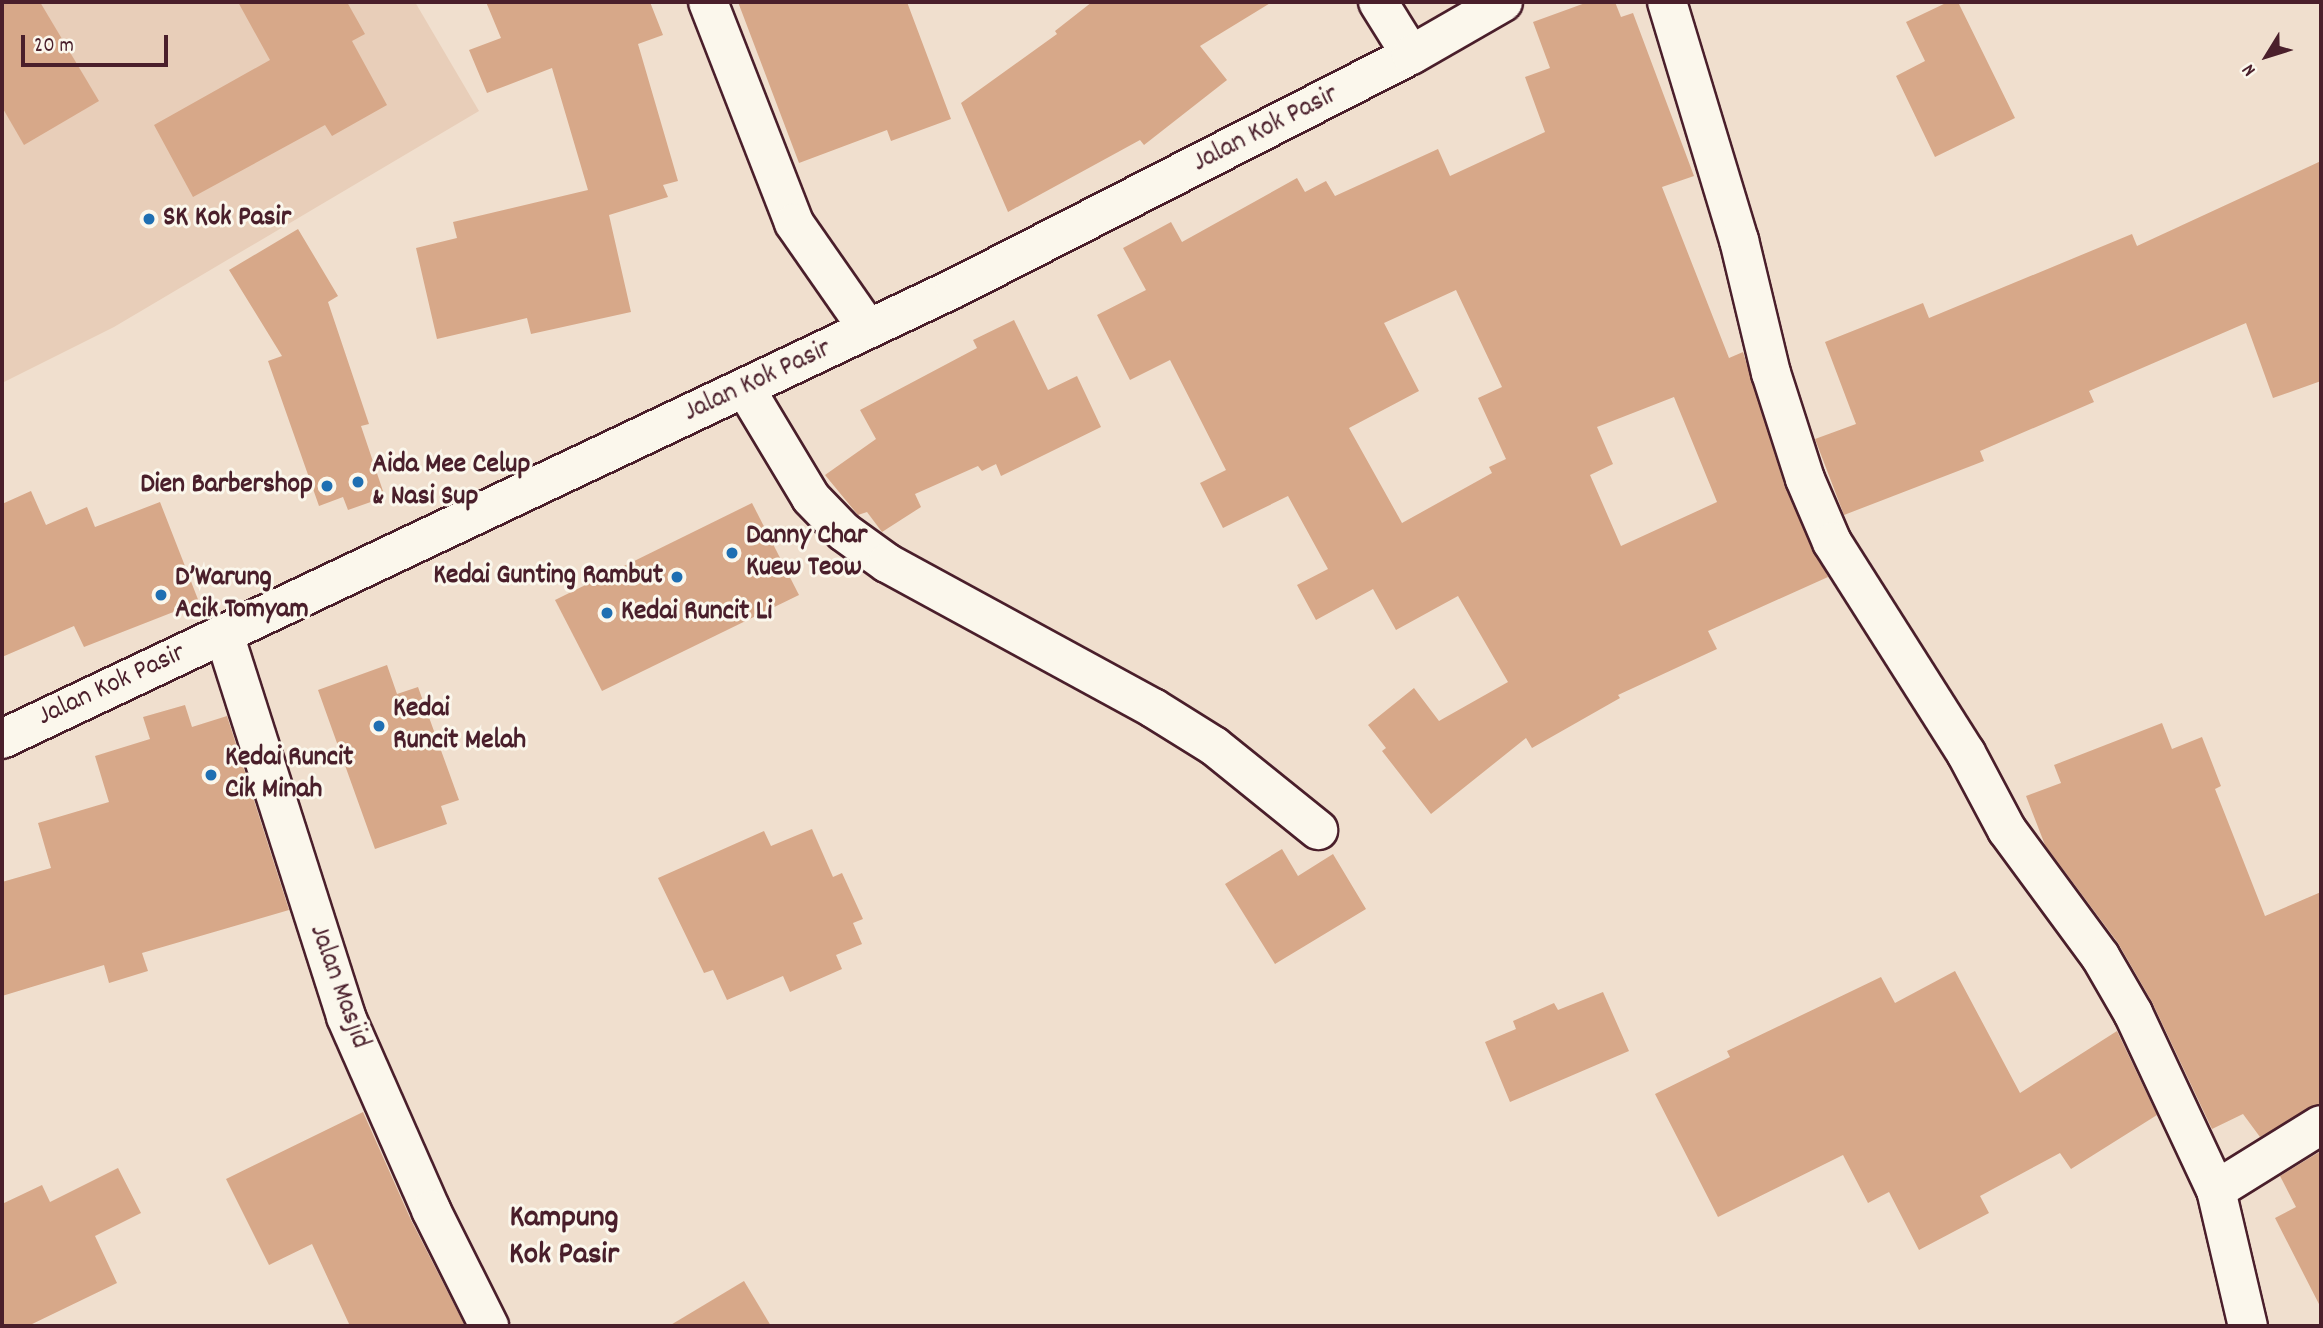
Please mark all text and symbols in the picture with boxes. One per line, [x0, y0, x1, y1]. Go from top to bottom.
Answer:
scale bar [24, 21, 172, 65]
north arrow [2232, 21, 2302, 91]
text: 20 m [34, 32, 74, 62]
text: N [2237, 57, 2264, 81]
street label: Jalan Kok Pasir [1188, 79, 1344, 181]
place label: SK Kok Pasir [163, 202, 291, 236]
marker: SK Kok Pasir [141, 211, 157, 227]
street label: Jalan Kok Pasir [679, 333, 837, 431]
place label: Aida Mee Celup & Nasi Sup [372, 449, 530, 515]
place label: Dien Barbershop [140, 469, 313, 503]
marker: Aida Mee Celup & Nasi Sup [350, 474, 366, 490]
marker: Dien Barbershop [319, 478, 335, 494]
place label: Danny Char Kuew Teow [746, 520, 867, 586]
marker: Danny Char Kuew Teow [724, 545, 740, 561]
place label: Kedai Gunting Rambut [433, 560, 663, 594]
place label: D’Warung Acik Tomyam [175, 562, 309, 628]
marker: Kedai Gunting Rambut [669, 569, 685, 585]
marker: D’Warung Acik Tomyam [153, 587, 169, 603]
place label: Kedai Runcit Li [621, 596, 772, 630]
marker: Kedai Runcit Li [599, 605, 615, 621]
street label: Jalan Kok Pasir [33, 637, 191, 735]
place label: Kedai Runcit Melah [393, 693, 526, 759]
marker: Kedai Runcit Melah [371, 718, 387, 734]
place label: Kedai Runcit Cik Minah [225, 742, 353, 808]
marker: Kedai Runcit Cik Minah [203, 767, 219, 783]
street label: Jalan Masjid [300, 920, 376, 1054]
district label: Kampung Kok Pasir [509, 1201, 619, 1276]

